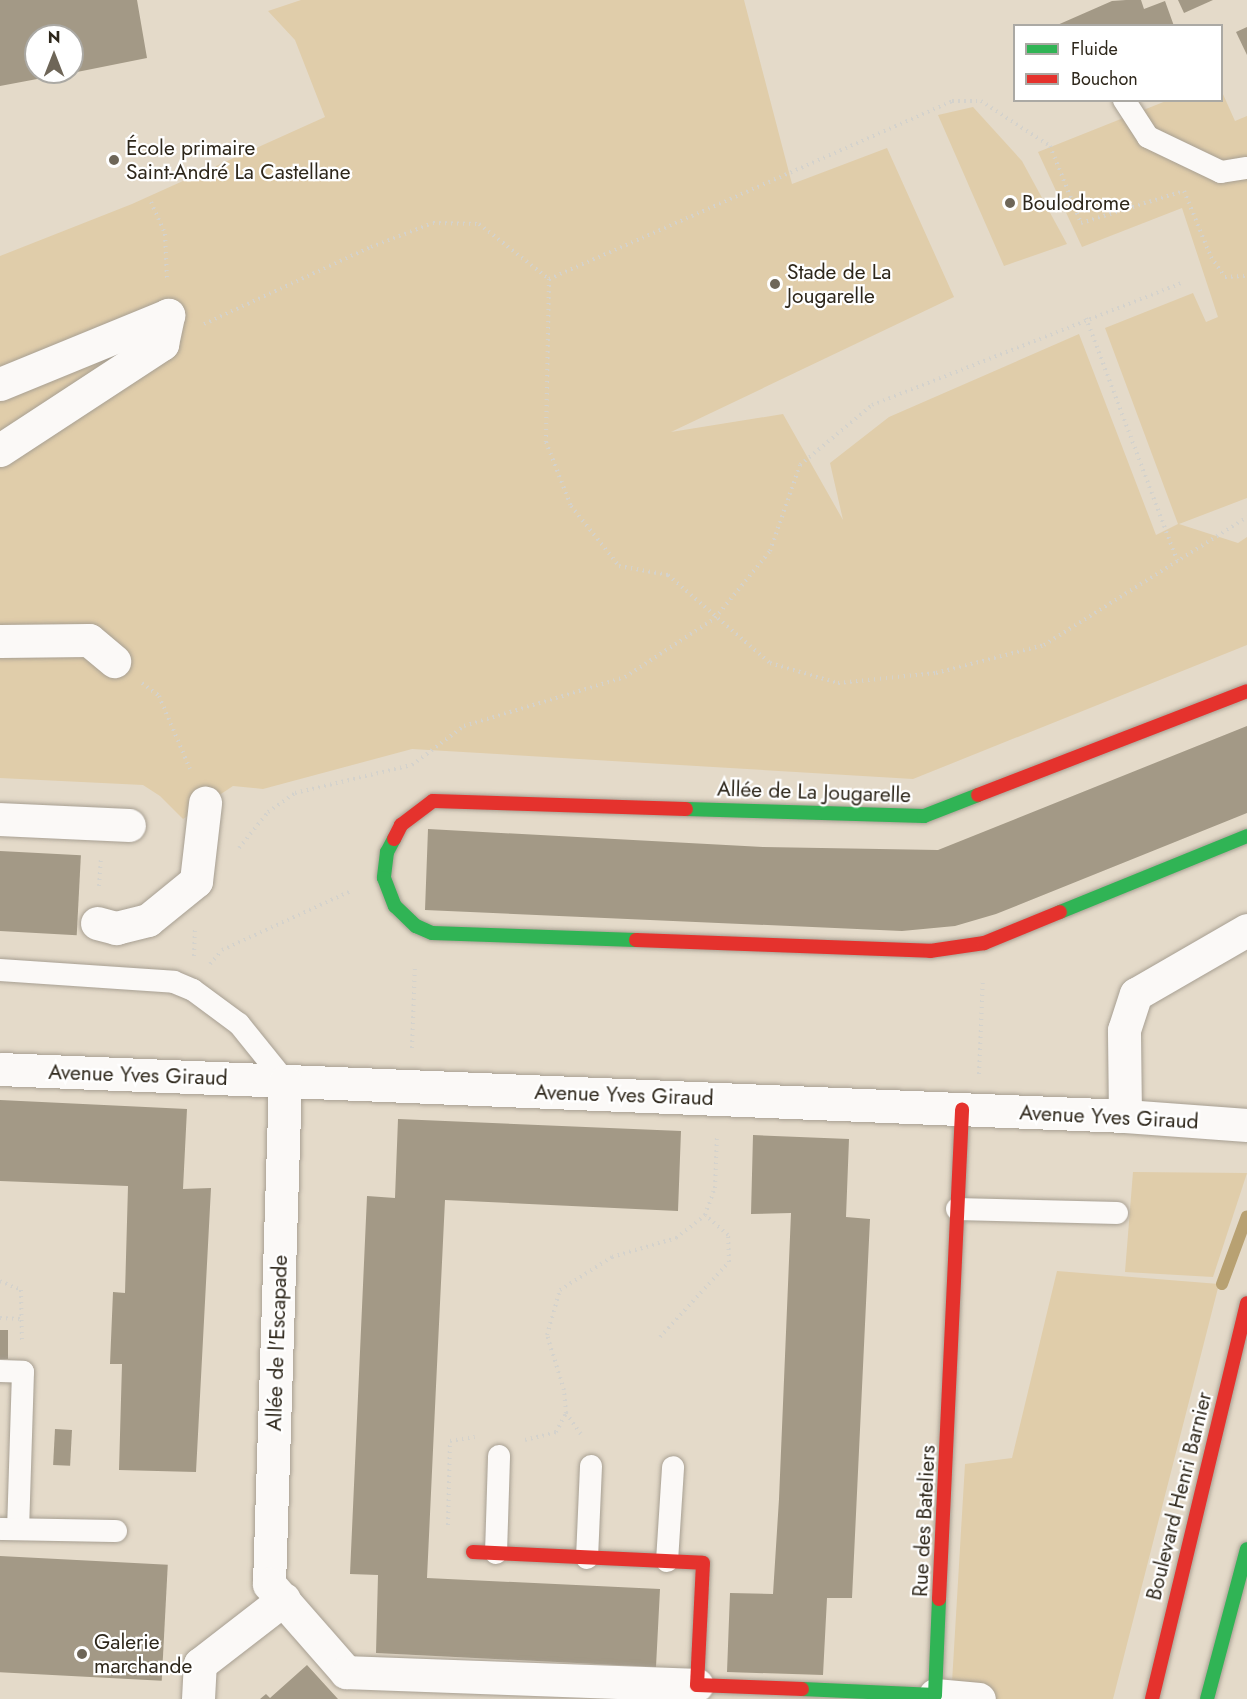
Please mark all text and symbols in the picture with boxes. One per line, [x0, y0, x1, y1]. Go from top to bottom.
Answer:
north arrow [24, 24, 84, 84]
legend [1013, 24, 1223, 102]
text: N [48, 26, 60, 49]
text: Fluide [1071, 36, 1118, 62]
text: Bouchon [1071, 66, 1138, 92]
place label: École primaire Saint-André La Castellane [126, 135, 351, 185]
marker: École primaire Saint-André La Castellane [107, 153, 121, 167]
place label: Boulodrome [1022, 190, 1130, 216]
marker: Boulodrome [1003, 196, 1017, 210]
place label: Stade de La Jougarelle [787, 259, 891, 309]
marker: Stade de La Jougarelle [768, 277, 782, 291]
street label: Allée de La Jougarelle [717, 776, 911, 808]
street label: Avenue Yves Giraud [48, 1059, 228, 1091]
street label: Avenue Yves Giraud [534, 1079, 714, 1111]
street label: Avenue Yves Giraud [1019, 1100, 1199, 1134]
street label: Allée de l'Escapade [261, 1254, 293, 1432]
street label: Boulevard Henri Barnier [1141, 1389, 1217, 1603]
street label: Rue des Bateliers [907, 1444, 941, 1598]
place label: Galerie marchande [94, 1629, 192, 1679]
marker: Galerie marchande [75, 1647, 89, 1661]

